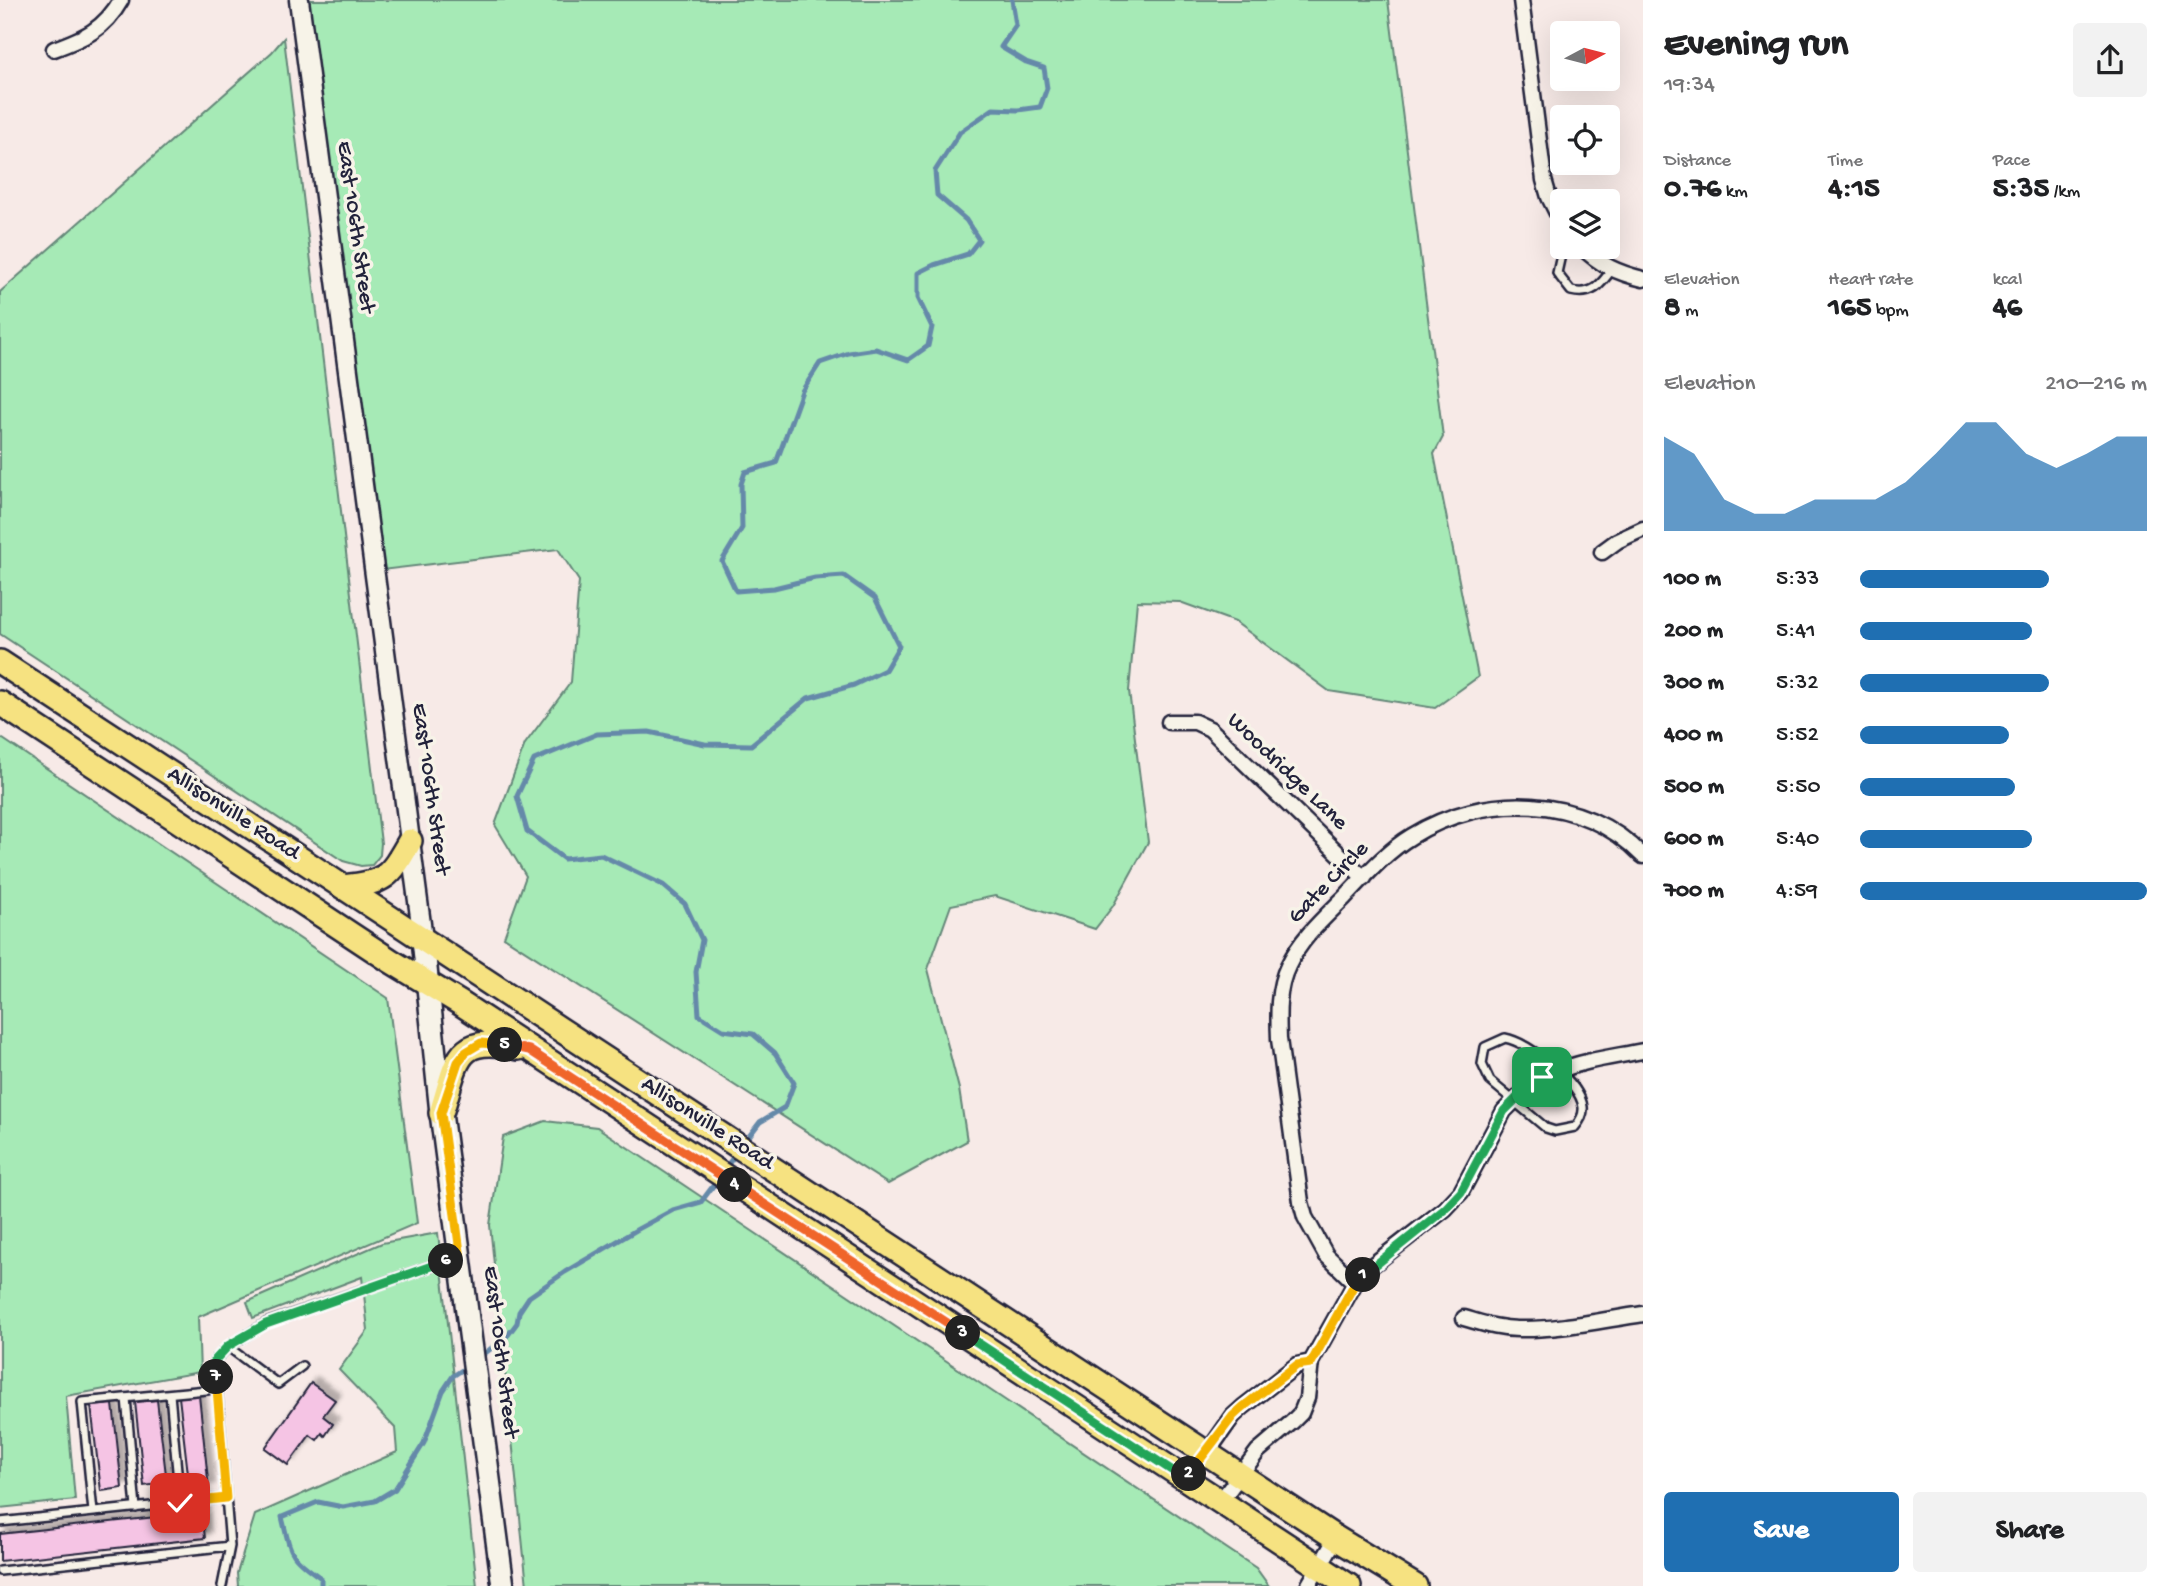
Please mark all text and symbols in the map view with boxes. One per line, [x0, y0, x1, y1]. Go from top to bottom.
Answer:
north arrow [1550, 21, 1620, 91]
map controls [1550, 21, 1620, 259]
button: share [2073, 23, 2147, 97]
text: Evening run [1664, 24, 1848, 68]
text: 19:34 [1664, 72, 1715, 99]
button: locate [1550, 105, 1620, 175]
street label: East 106th Street [330, 139, 381, 316]
text: Distance [1664, 150, 1731, 173]
text: Time [1828, 150, 1863, 173]
text: Pace [1993, 150, 2030, 173]
text: 0.76 [1664, 173, 1721, 208]
text: 4:15 [1828, 173, 1880, 208]
text: 5:35 [1993, 173, 2049, 208]
text: km [1721, 181, 1748, 204]
text: /km [2049, 181, 2080, 204]
button: layers [1550, 189, 1620, 259]
text: Elevation [1664, 269, 1740, 292]
text: Heart rate [1828, 269, 1913, 292]
text: kcal [1993, 269, 2022, 292]
text: 8 [1664, 292, 1680, 327]
text: 165 [1828, 292, 1871, 327]
text: 46 [1993, 292, 2022, 327]
text: m [1680, 300, 1698, 323]
text: bpm [1871, 300, 1909, 323]
text: Elevation [1664, 371, 1755, 398]
text: 210–216 m [2045, 371, 2147, 398]
text: 100 m [1664, 566, 1721, 593]
text: 5:33 [1776, 566, 1819, 593]
text: 200 m [1664, 618, 1723, 645]
text: 5:41 [1776, 618, 1816, 645]
text: 300 m [1664, 670, 1724, 697]
text: 5:32 [1776, 670, 1819, 697]
street label: East 106th Street [405, 701, 456, 878]
street label: Woodridge Lane [1221, 707, 1354, 837]
text: 400 m [1664, 722, 1723, 749]
text: 5:52 [1776, 722, 1819, 749]
street label: Allisonville Road [162, 761, 306, 868]
text: 500 m [1664, 774, 1724, 801]
text: 5:50 [1776, 774, 1820, 801]
text: 600 m [1664, 826, 1724, 853]
text: 5:40 [1776, 826, 1819, 853]
street label: Gate Circle [1283, 835, 1376, 930]
text: 700 m [1664, 878, 1724, 905]
text: 4:59 [1776, 878, 1818, 905]
pin: 5 [488, 1028, 522, 1062]
text: 5 [500, 1033, 510, 1056]
pin [1512, 1047, 1572, 1107]
icon: arrive [1523, 1058, 1561, 1096]
street label: Allisonville Road [636, 1071, 780, 1178]
pin: 4 [718, 1168, 752, 1202]
text: 4 [730, 1173, 739, 1196]
pin: 6 [428, 1244, 464, 1278]
text: 6 [441, 1249, 450, 1272]
pin: 1 [1346, 1258, 1380, 1292]
text: 1 [1359, 1263, 1366, 1286]
street label: East 106th Street [476, 1265, 524, 1441]
pin: 3 [946, 1316, 981, 1350]
text: 3 [958, 1321, 967, 1344]
pin: 7 [198, 1360, 234, 1394]
text: 7 [211, 1365, 220, 1388]
pin: 2 [1172, 1456, 1206, 1492]
text: 2 [1184, 1462, 1193, 1485]
pin [150, 1473, 210, 1533]
icon: check [161, 1484, 199, 1522]
button: Save [1664, 1492, 1899, 1572]
button: Share [1913, 1492, 2147, 1572]

